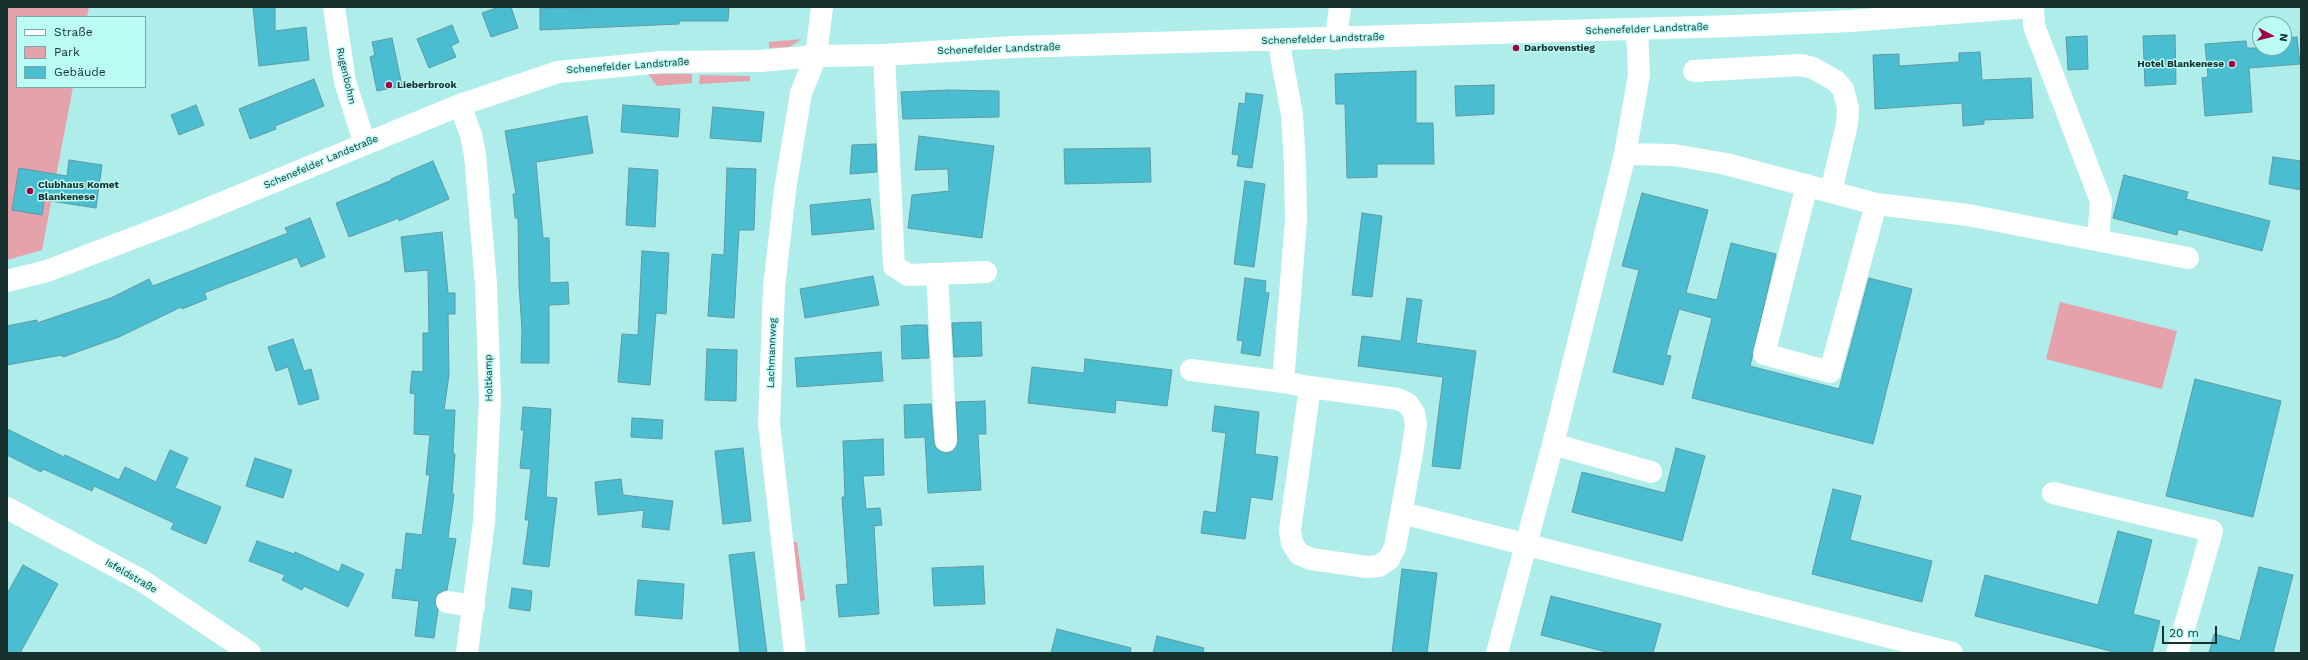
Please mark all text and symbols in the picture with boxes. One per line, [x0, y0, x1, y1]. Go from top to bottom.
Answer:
legend [16, 16, 146, 88]
north arrow [2252, 16, 2292, 56]
street label: Schenefelder Landstraße [1585, 21, 1709, 37]
text: Straße [54, 25, 93, 39]
street label: Schenefelder Landstraße [1261, 31, 1385, 47]
text: N [2276, 33, 2290, 42]
street label: Schenefelder Landstraße [937, 41, 1061, 57]
place label: Darbovenstieg [1524, 42, 1595, 54]
marker: Darbovenstieg [1511, 43, 1521, 53]
text: Park [54, 45, 80, 59]
street label: Rugenbohm [334, 46, 358, 106]
street label: Schenefelder Landstraße [566, 56, 690, 76]
place label: Hotel Blankenese [2137, 58, 2224, 70]
marker: Hotel Blankenese [2227, 59, 2237, 69]
text: Gebäude [54, 65, 106, 79]
place label: Lieberbrook [397, 79, 457, 91]
marker: Lieberbrook [384, 80, 394, 90]
street label: Schenefelder Landstraße [262, 132, 380, 192]
place label: Clubhaus Komet Blankenese [38, 179, 119, 202]
marker: Clubhaus Komet Blankenese [25, 186, 35, 196]
street label: Lachmannweg [765, 318, 779, 388]
street label: Holtkamp [483, 354, 495, 402]
street label: Isfeldstraße [103, 556, 159, 596]
scale bar [2164, 618, 2219, 644]
text: 20 m [2169, 626, 2199, 640]

